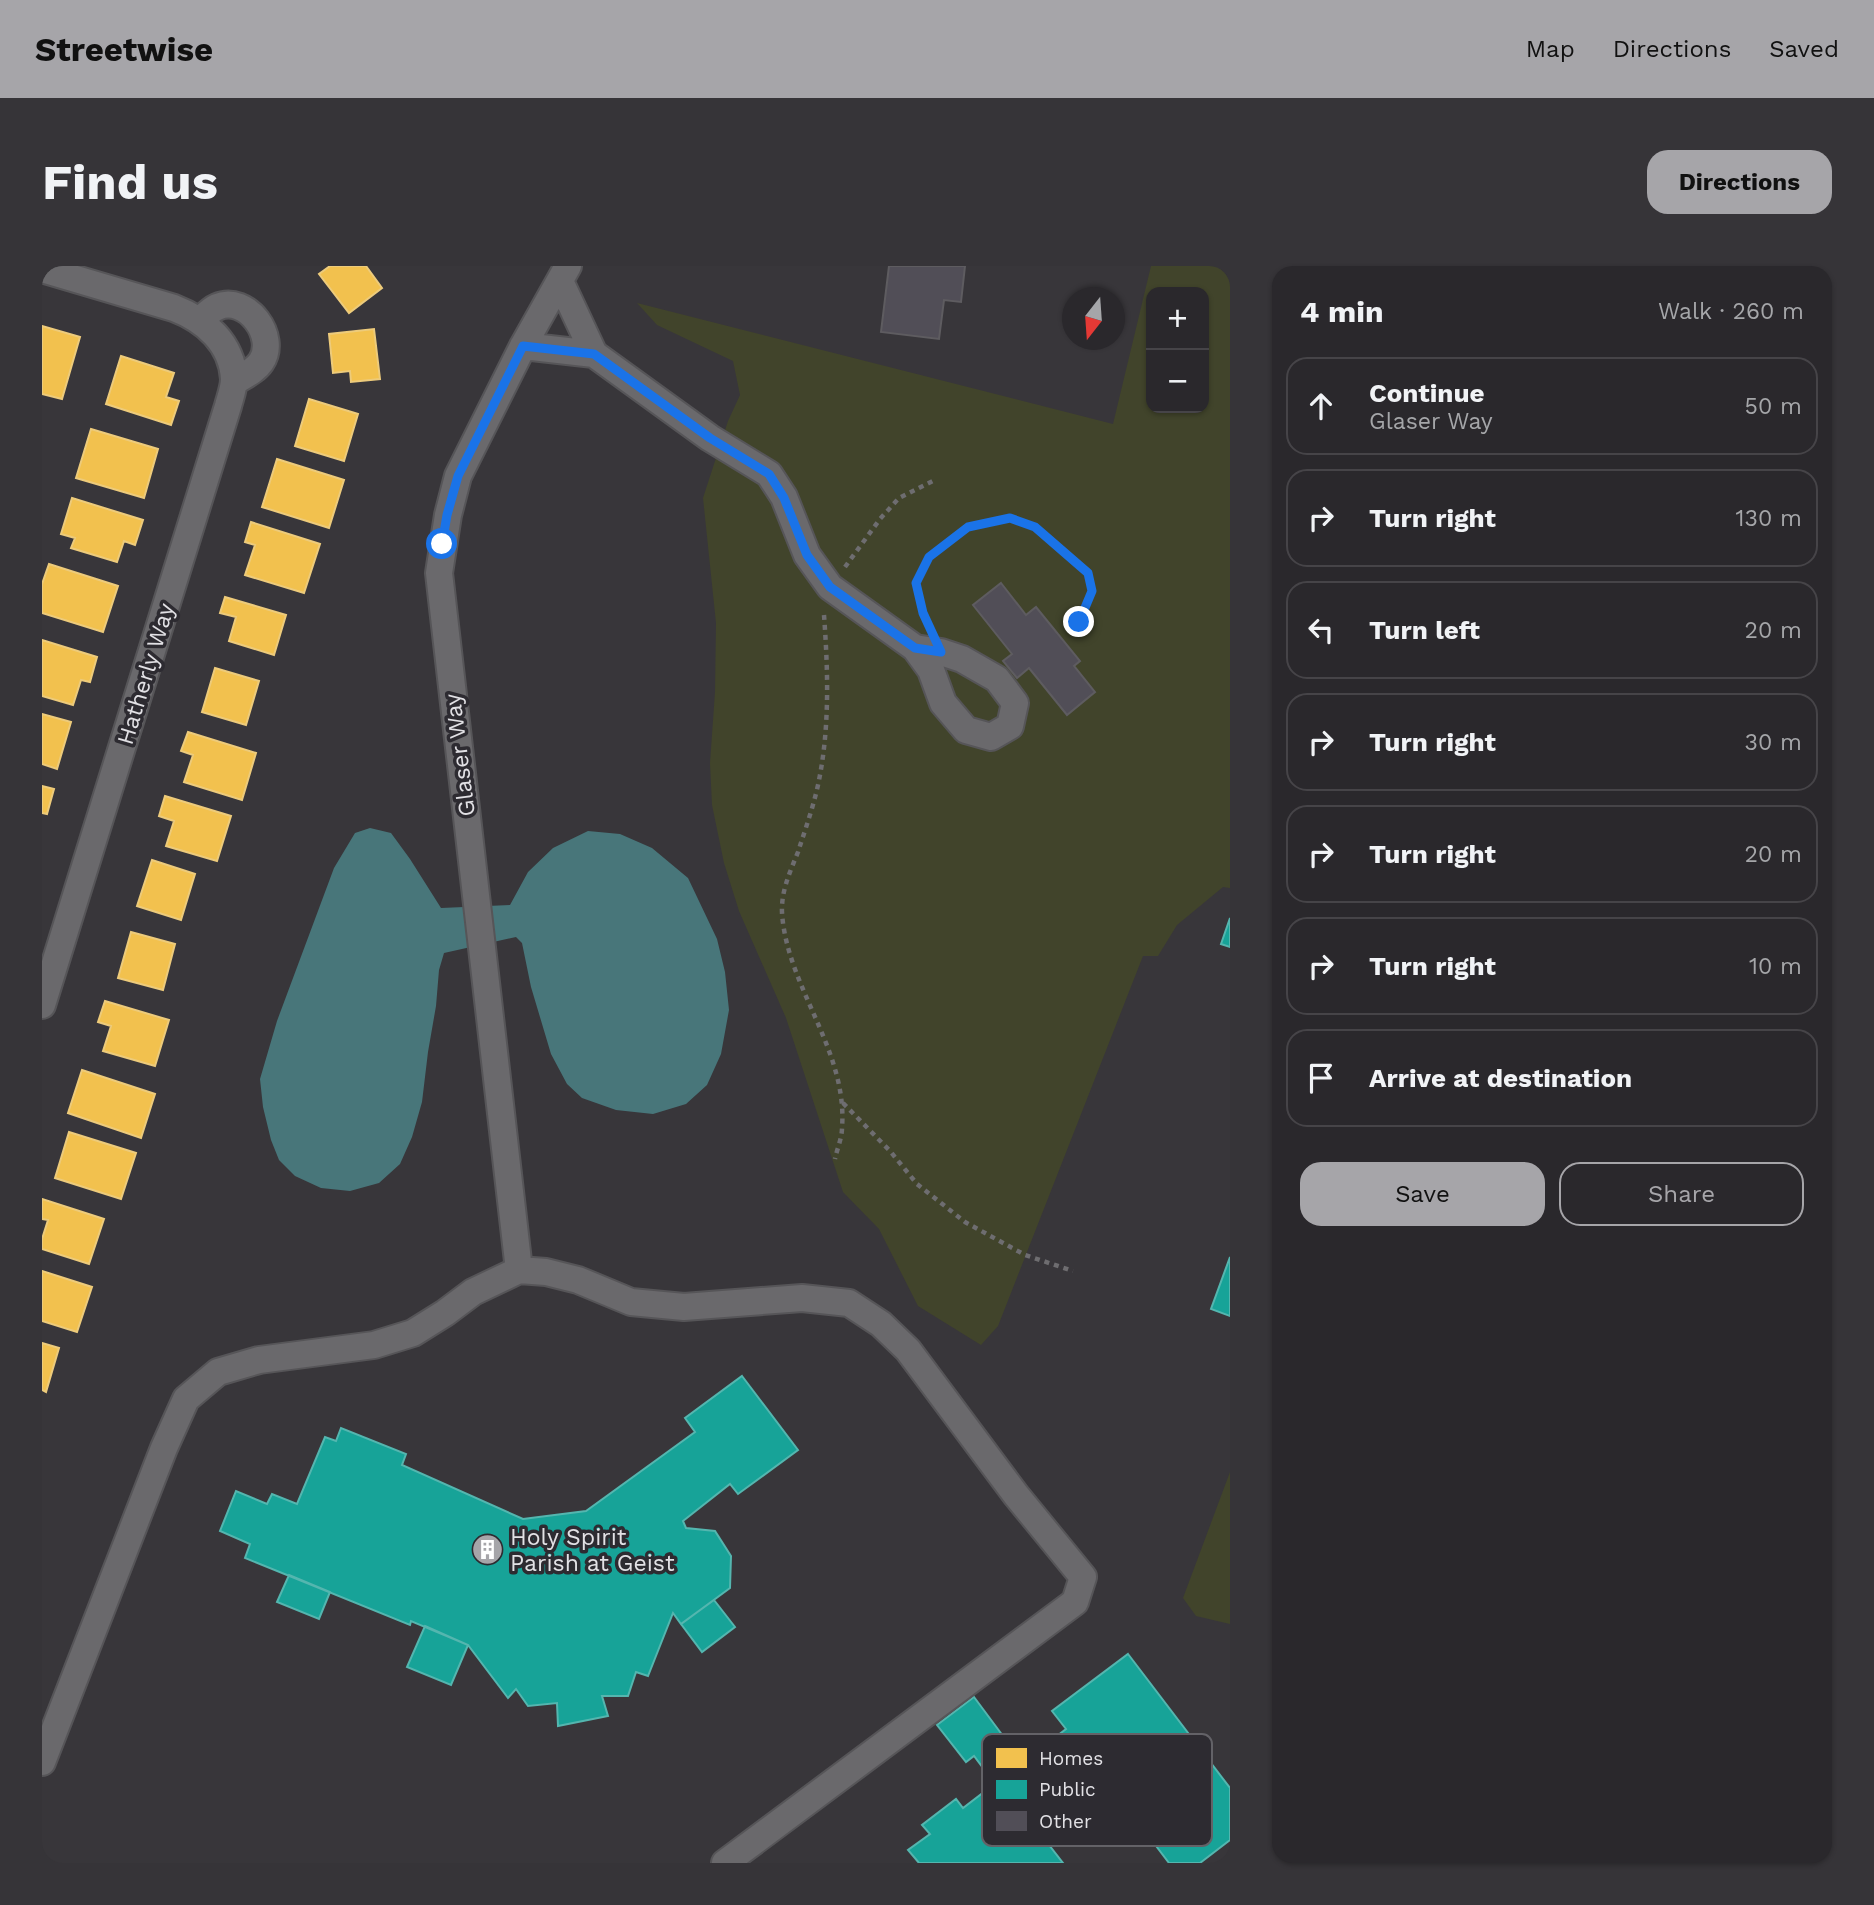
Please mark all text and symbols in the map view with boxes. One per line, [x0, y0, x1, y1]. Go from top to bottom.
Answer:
text: Streetwise [35, 30, 213, 69]
text: Map [1526, 35, 1575, 63]
text: Directions [1613, 35, 1731, 63]
text: Saved [1769, 35, 1839, 63]
button: Directions [1647, 150, 1832, 214]
text: Find us [42, 153, 218, 211]
north arrow [1062, 287, 1125, 350]
map controls [1146, 287, 1209, 413]
button: + [1146, 287, 1209, 350]
text: 4 min [1300, 294, 1384, 329]
text: Walk · 260 m [1658, 298, 1804, 325]
button: − [1146, 350, 1209, 413]
text: Continue [1369, 378, 1485, 408]
icon: ahead [1302, 387, 1340, 425]
text: 50 m [1745, 393, 1802, 420]
text: Glaser Way [1369, 408, 1493, 435]
icon: right [1302, 499, 1340, 537]
text: Turn right [1369, 503, 1496, 533]
text: 130 m [1736, 505, 1802, 532]
route start [426, 528, 457, 559]
street label: Hatherly Way [112, 600, 180, 748]
route end [1063, 606, 1094, 637]
icon: left [1302, 611, 1340, 649]
text: Turn left [1369, 615, 1480, 645]
text: 20 m [1745, 617, 1802, 644]
street label: Glaser Way [439, 692, 481, 818]
icon: right [1302, 723, 1340, 761]
text: Turn right [1369, 727, 1496, 757]
text: 30 m [1745, 729, 1802, 756]
icon: right [1302, 835, 1340, 873]
text: Turn right [1369, 839, 1496, 869]
text: 20 m [1745, 841, 1802, 868]
icon: right [1302, 947, 1340, 985]
text: Turn right [1369, 951, 1496, 981]
text: 10 m [1749, 953, 1802, 980]
icon: arrive [1302, 1059, 1340, 1097]
text: Arrive at destination [1369, 1063, 1632, 1093]
button: Save [1300, 1162, 1545, 1226]
button: Share [1559, 1162, 1804, 1226]
place label: Holy Spirit Parish at Geist [510, 1524, 675, 1577]
building icon: Holy Spirit Parish at Geist [470, 1533, 504, 1567]
legend [982, 1734, 1212, 1846]
text: Homes [1039, 1747, 1103, 1770]
text: Public [1039, 1778, 1096, 1801]
text: Other [1039, 1810, 1092, 1833]

